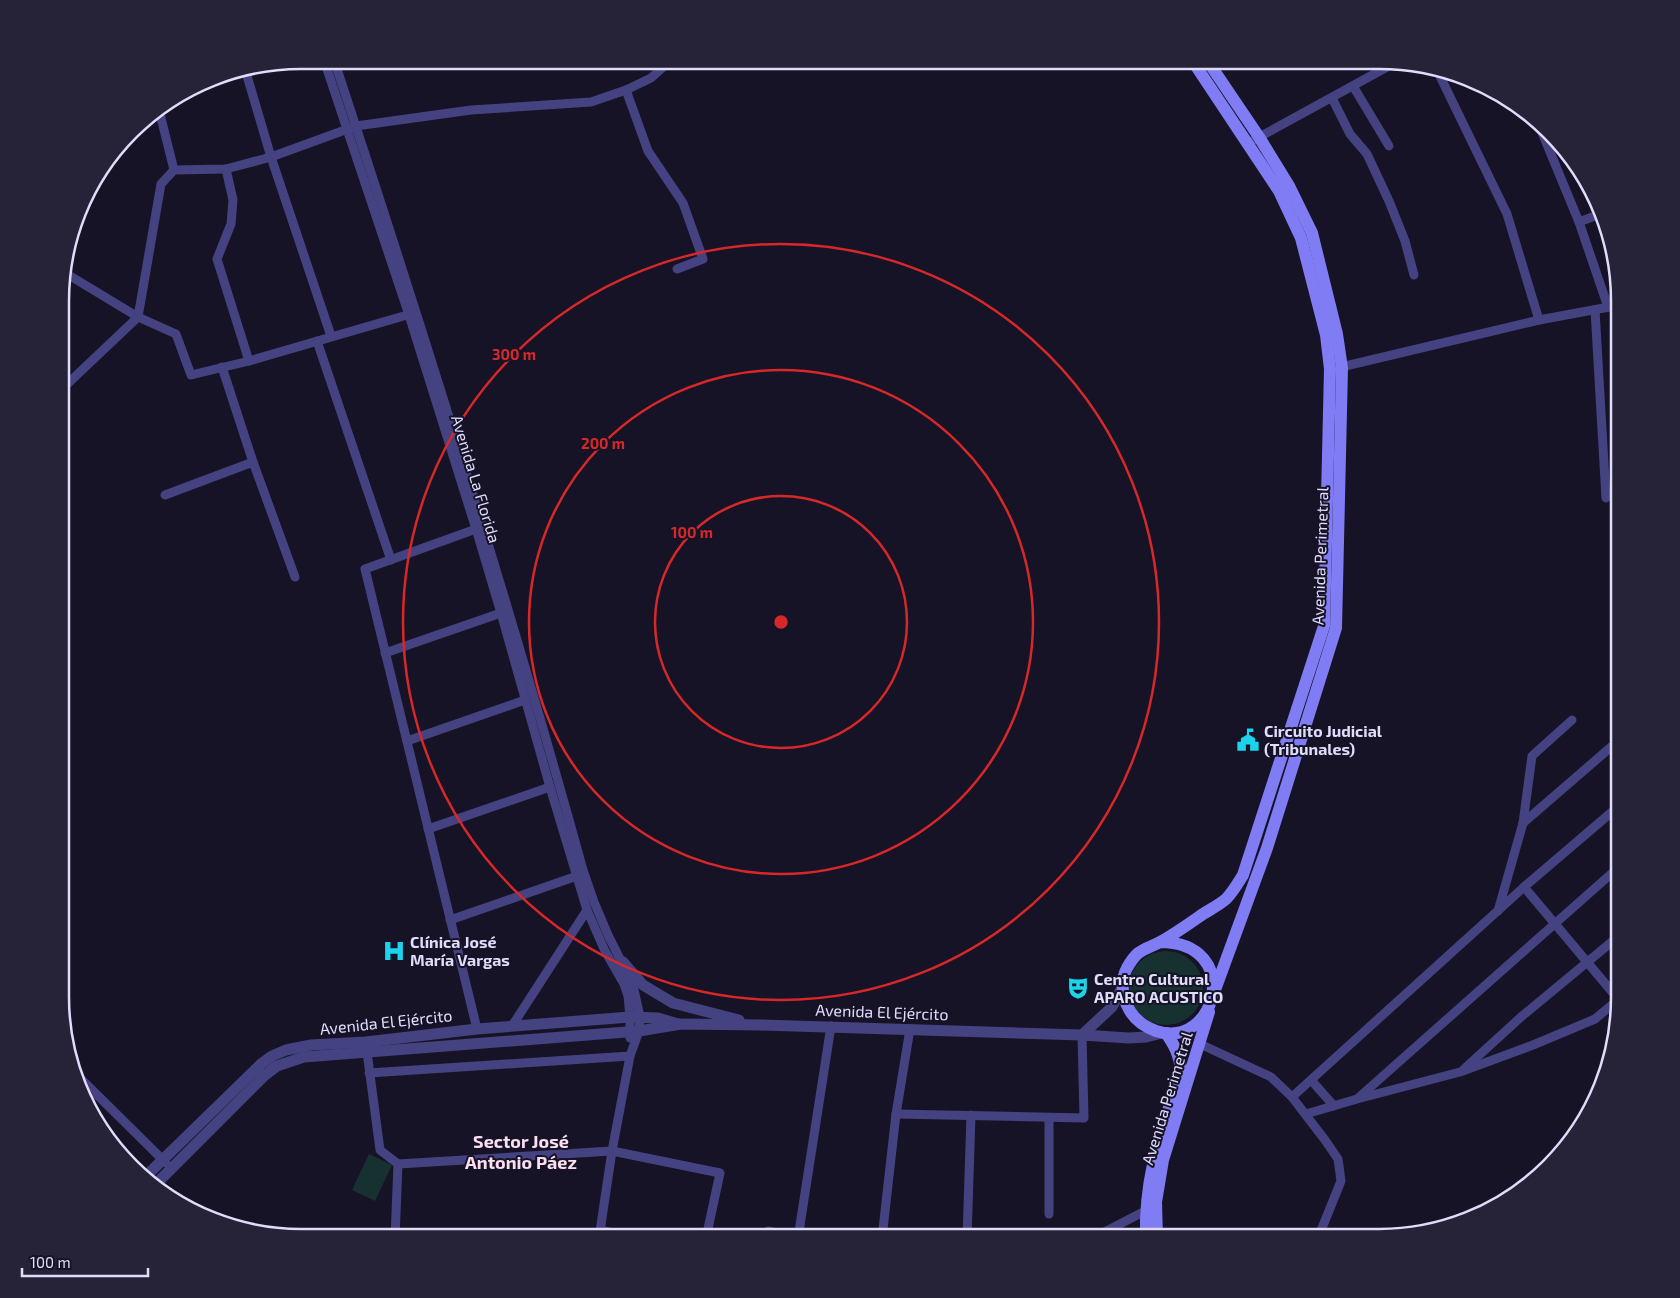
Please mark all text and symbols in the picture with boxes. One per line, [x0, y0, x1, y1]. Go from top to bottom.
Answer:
text: 300 m [492, 345, 536, 363]
street label: Avenida La Florida [448, 413, 505, 545]
text: 200 m [581, 434, 625, 452]
street label: Avenida Perimetral [1308, 486, 1331, 625]
text: 100 m [671, 523, 713, 541]
centre of rings [772, 613, 790, 631]
place label: Circuito Judicial (Tribunales) [1264, 721, 1383, 758]
public building icon: Circuito Judicial (Tribunales) [1235, 727, 1261, 753]
place label: Clínica José María Vargas [410, 932, 510, 969]
hospital icon: Clínica José María Vargas [381, 938, 407, 964]
place label: Centro Cultural APARO ACUSTICO [1094, 969, 1223, 1006]
theatre icon: Centro Cultural APARO ACUSTICO [1065, 975, 1091, 1001]
street label: Avenida El Ejército [815, 1000, 949, 1024]
street label: Avenida El Ejército [319, 1005, 453, 1039]
street label: Avenida Perimetral [1137, 1029, 1196, 1167]
district label: Sector José Antonio Páez [465, 1130, 577, 1173]
scale bar [22, 1246, 149, 1278]
text: 100 m [30, 1253, 71, 1271]

